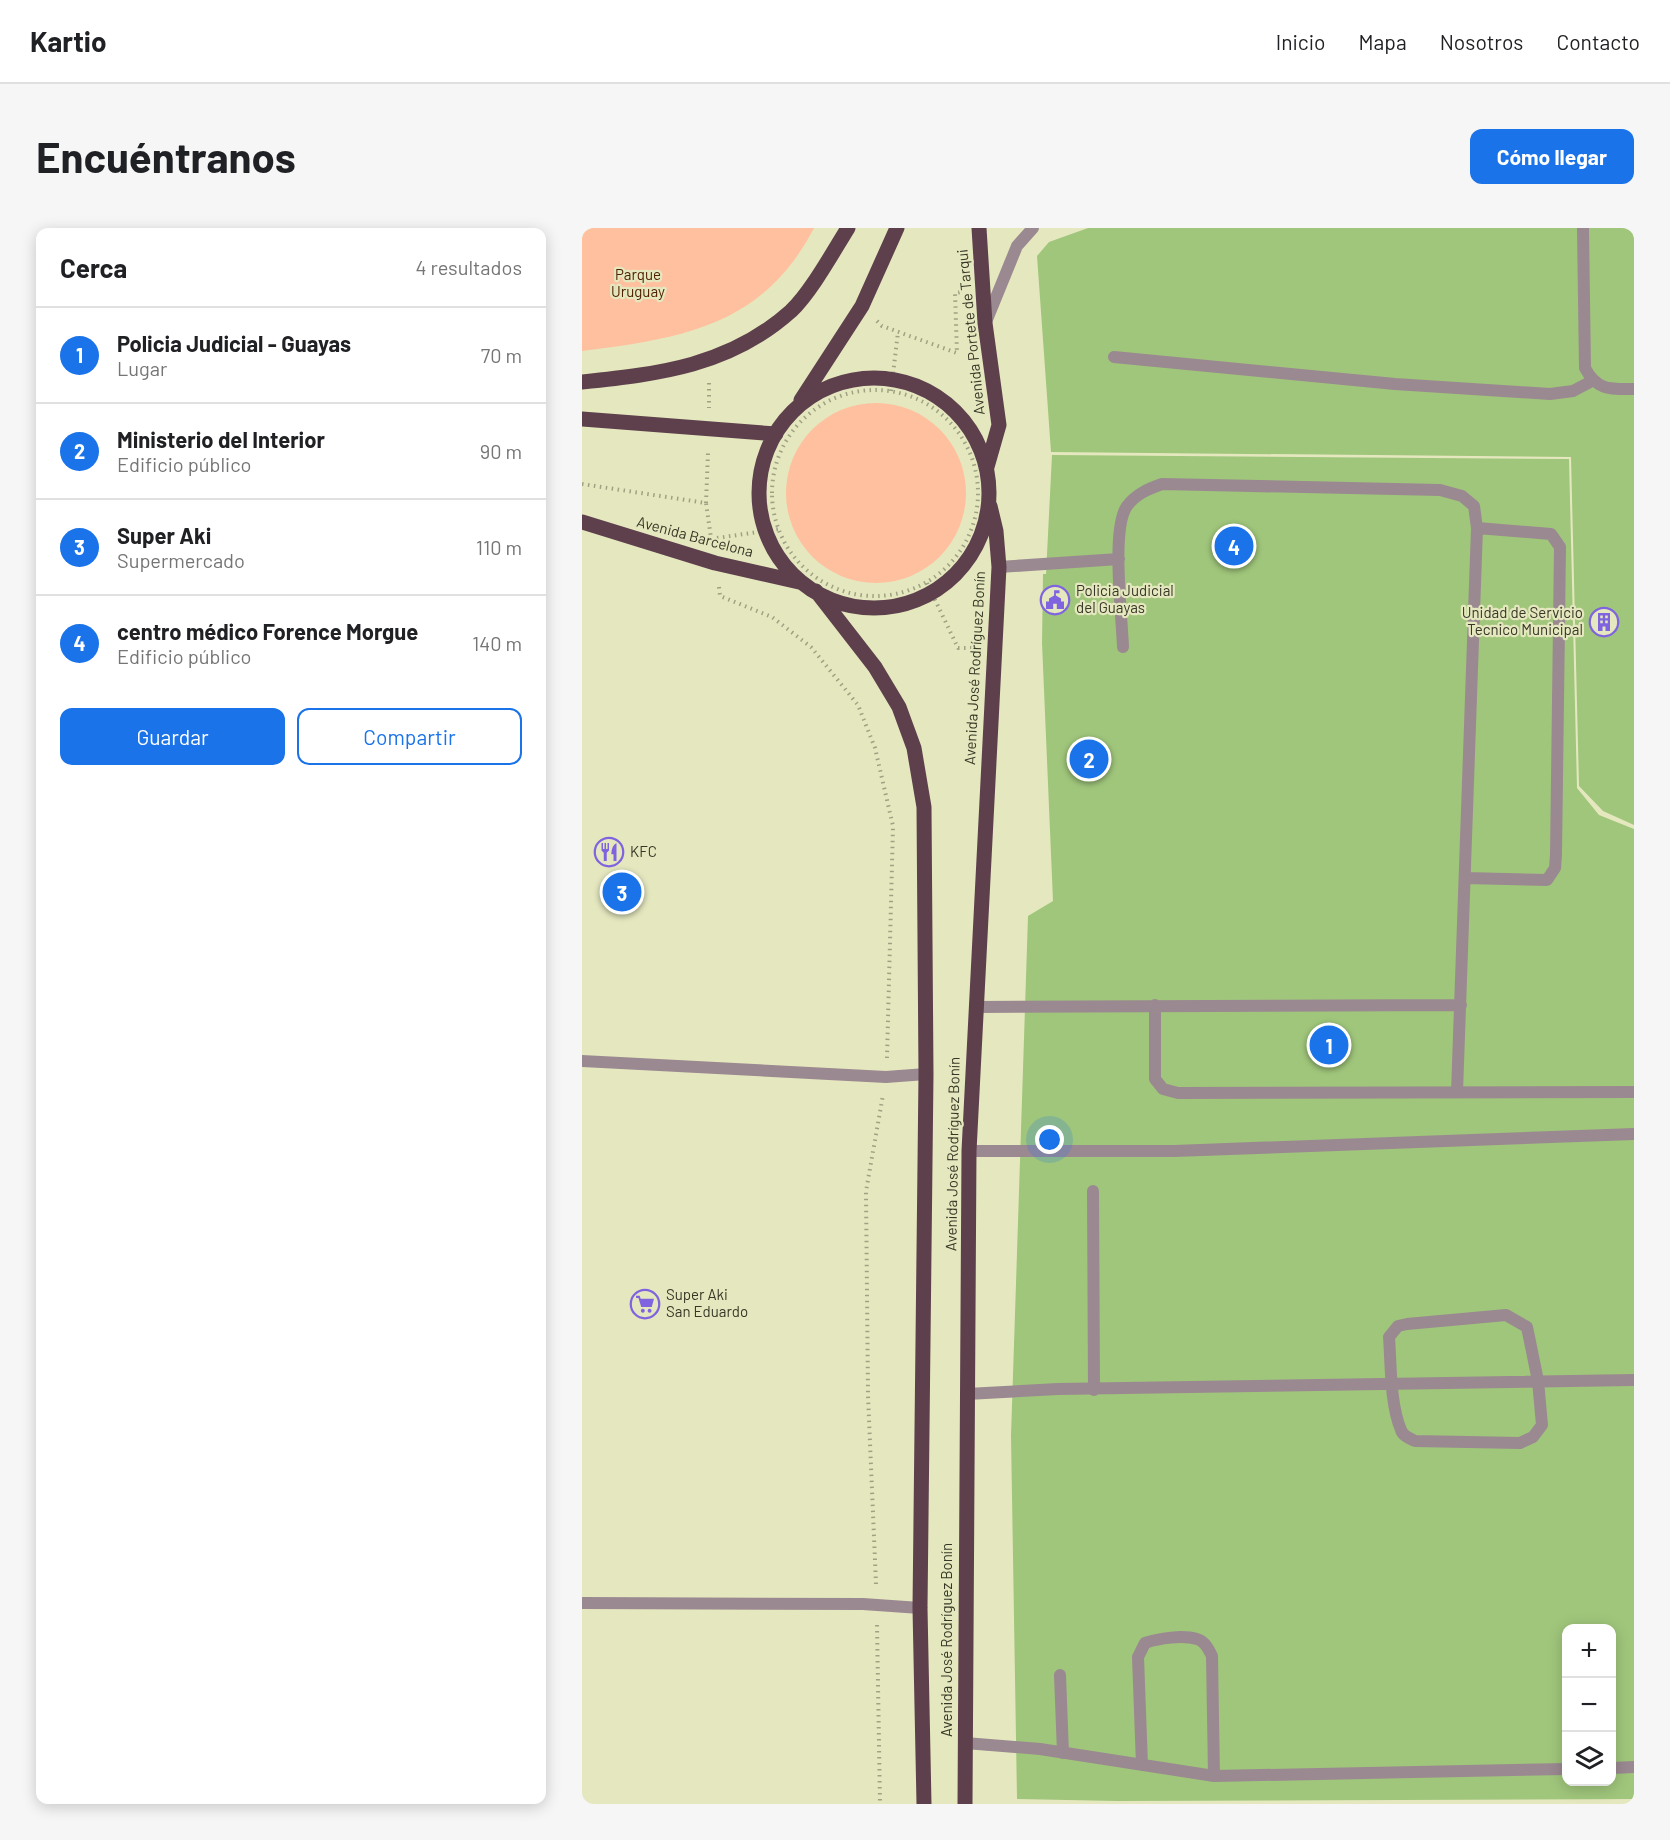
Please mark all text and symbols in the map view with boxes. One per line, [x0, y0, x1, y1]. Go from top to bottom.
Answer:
text: Kartio [30, 24, 107, 58]
text: Inicio [1276, 29, 1326, 54]
text: Mapa [1359, 29, 1407, 54]
text: Nosotros [1440, 29, 1523, 54]
text: Contacto [1556, 29, 1640, 54]
button: Cómo llegar [1470, 129, 1634, 184]
text: Encuéntranos [36, 131, 296, 181]
street label: Avenida Portete de Tarqui [952, 248, 988, 416]
text: Cerca [60, 252, 127, 283]
text: 4 resultados [415, 255, 522, 279]
park label: Parque Uruguay [611, 265, 665, 300]
text: Policia Judicial - Guayas [117, 330, 351, 356]
text: 1 [76, 343, 83, 367]
text: 70 m [481, 343, 522, 367]
text: Lugar [117, 356, 167, 380]
text: Ministerio del Interior [117, 426, 325, 452]
text: 2 [74, 439, 85, 463]
text: 90 m [480, 439, 522, 463]
text: Edificio público [117, 452, 251, 476]
street label: Avenida Barcelona [635, 512, 755, 560]
text: Super Aki [117, 522, 211, 548]
pin: 4 [1214, 524, 1254, 568]
text: 3 [74, 535, 85, 559]
text: 110 m [476, 535, 522, 559]
text: Supermercado [117, 548, 245, 572]
street label: Avenida José Rodríguez Bonín [960, 571, 988, 765]
place label: Policia Judicial del Guayas [1076, 581, 1174, 616]
public building icon: Policia Judicial del Guayas [1039, 584, 1071, 616]
place label: Unidad de Servicio Tecnico Municipal [1462, 603, 1583, 638]
building icon: Unidad de Servicio Tecnico Municipal [1588, 606, 1620, 638]
text: centro médico Forence Morgue [117, 618, 418, 644]
text: 4 [73, 631, 86, 655]
text: 140 m [472, 631, 522, 655]
text: Edificio público [117, 644, 251, 668]
button: Guardar [60, 708, 285, 765]
button: Compartir [297, 708, 522, 765]
pin: 2 [1070, 736, 1108, 782]
restaurant icon: KFC [593, 836, 625, 868]
place label: KFC [630, 842, 657, 860]
pin: 3 [602, 870, 642, 914]
pin: 1 [1310, 1022, 1348, 1068]
street label: Avenida José Rodríguez Bonín [941, 1057, 963, 1251]
your location [1035, 1125, 1064, 1154]
place label: Super Aki San Eduardo [666, 1285, 748, 1320]
supermarket icon: Super Aki San Eduardo [629, 1288, 661, 1320]
street label: Avenida José Rodríguez Bonín [937, 1543, 955, 1737]
map controls [1562, 1624, 1616, 1786]
button: + [1562, 1624, 1616, 1678]
button: − [1562, 1678, 1616, 1732]
button: layers [1562, 1732, 1616, 1786]

